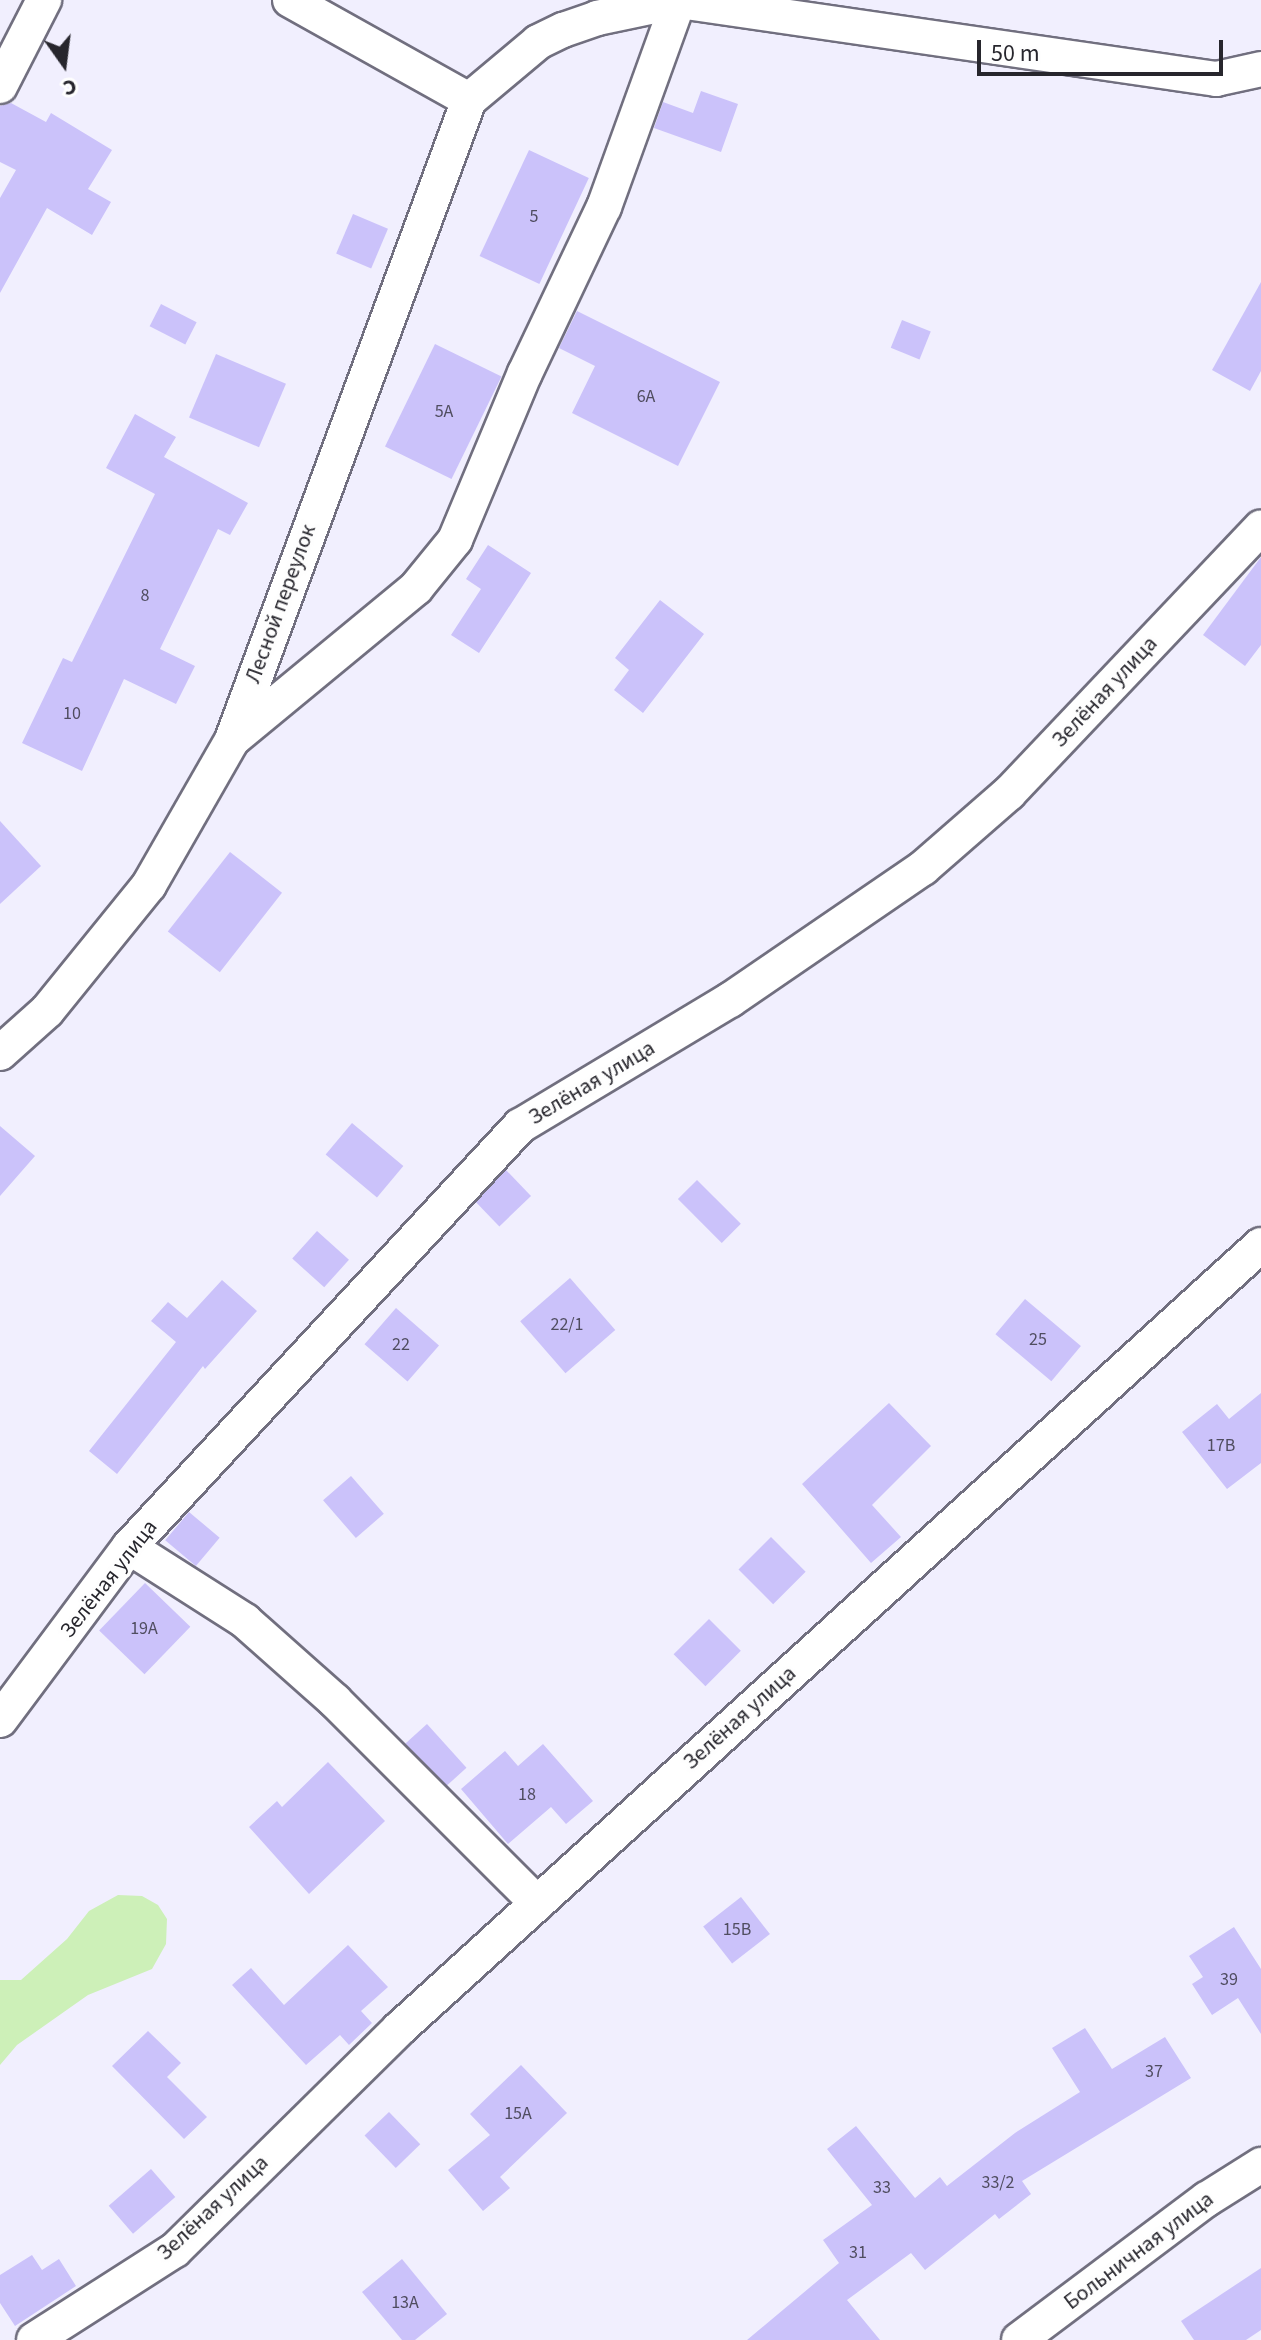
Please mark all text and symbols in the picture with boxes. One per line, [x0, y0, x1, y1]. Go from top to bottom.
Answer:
north arrow [24, 24, 104, 104]
scale bar [981, 24, 1227, 74]
text: 50 m [991, 36, 1040, 71]
text: С [60, 70, 80, 104]
house number: 5 [530, 206, 538, 228]
house number: 6А [637, 386, 655, 408]
house number: 5А [435, 401, 453, 423]
street label: Лесной переулок [240, 521, 322, 687]
house number: 8 [141, 585, 149, 607]
street label: Зелёная улица [1047, 631, 1163, 753]
house number: 10 [63, 703, 81, 725]
street label: Зелёная улица [524, 1035, 660, 1131]
house number: 22/1 [550, 1314, 584, 1336]
house number: 25 [1029, 1329, 1047, 1351]
house number: 22 [392, 1334, 410, 1356]
house number: 17В [1207, 1435, 1235, 1457]
street label: Зелёная улица [55, 1515, 163, 1643]
house number: 19А [130, 1618, 158, 1640]
street label: Зелёная улица [678, 1661, 802, 1775]
house number: 18 [518, 1784, 536, 1806]
house number: 15В [723, 1919, 751, 1941]
house number: 39 [1220, 1969, 1238, 1991]
house number: 37 [1145, 2061, 1163, 2083]
house number: 15А [504, 2103, 532, 2125]
street label: Зелёная улица [152, 2150, 274, 2266]
house number: 33/2 [981, 2172, 1015, 2194]
house number: 33 [873, 2177, 891, 2199]
street label: Больничная улица [1059, 2186, 1219, 2316]
house number: 31 [849, 2242, 867, 2264]
house number: 13А [391, 2292, 419, 2314]

